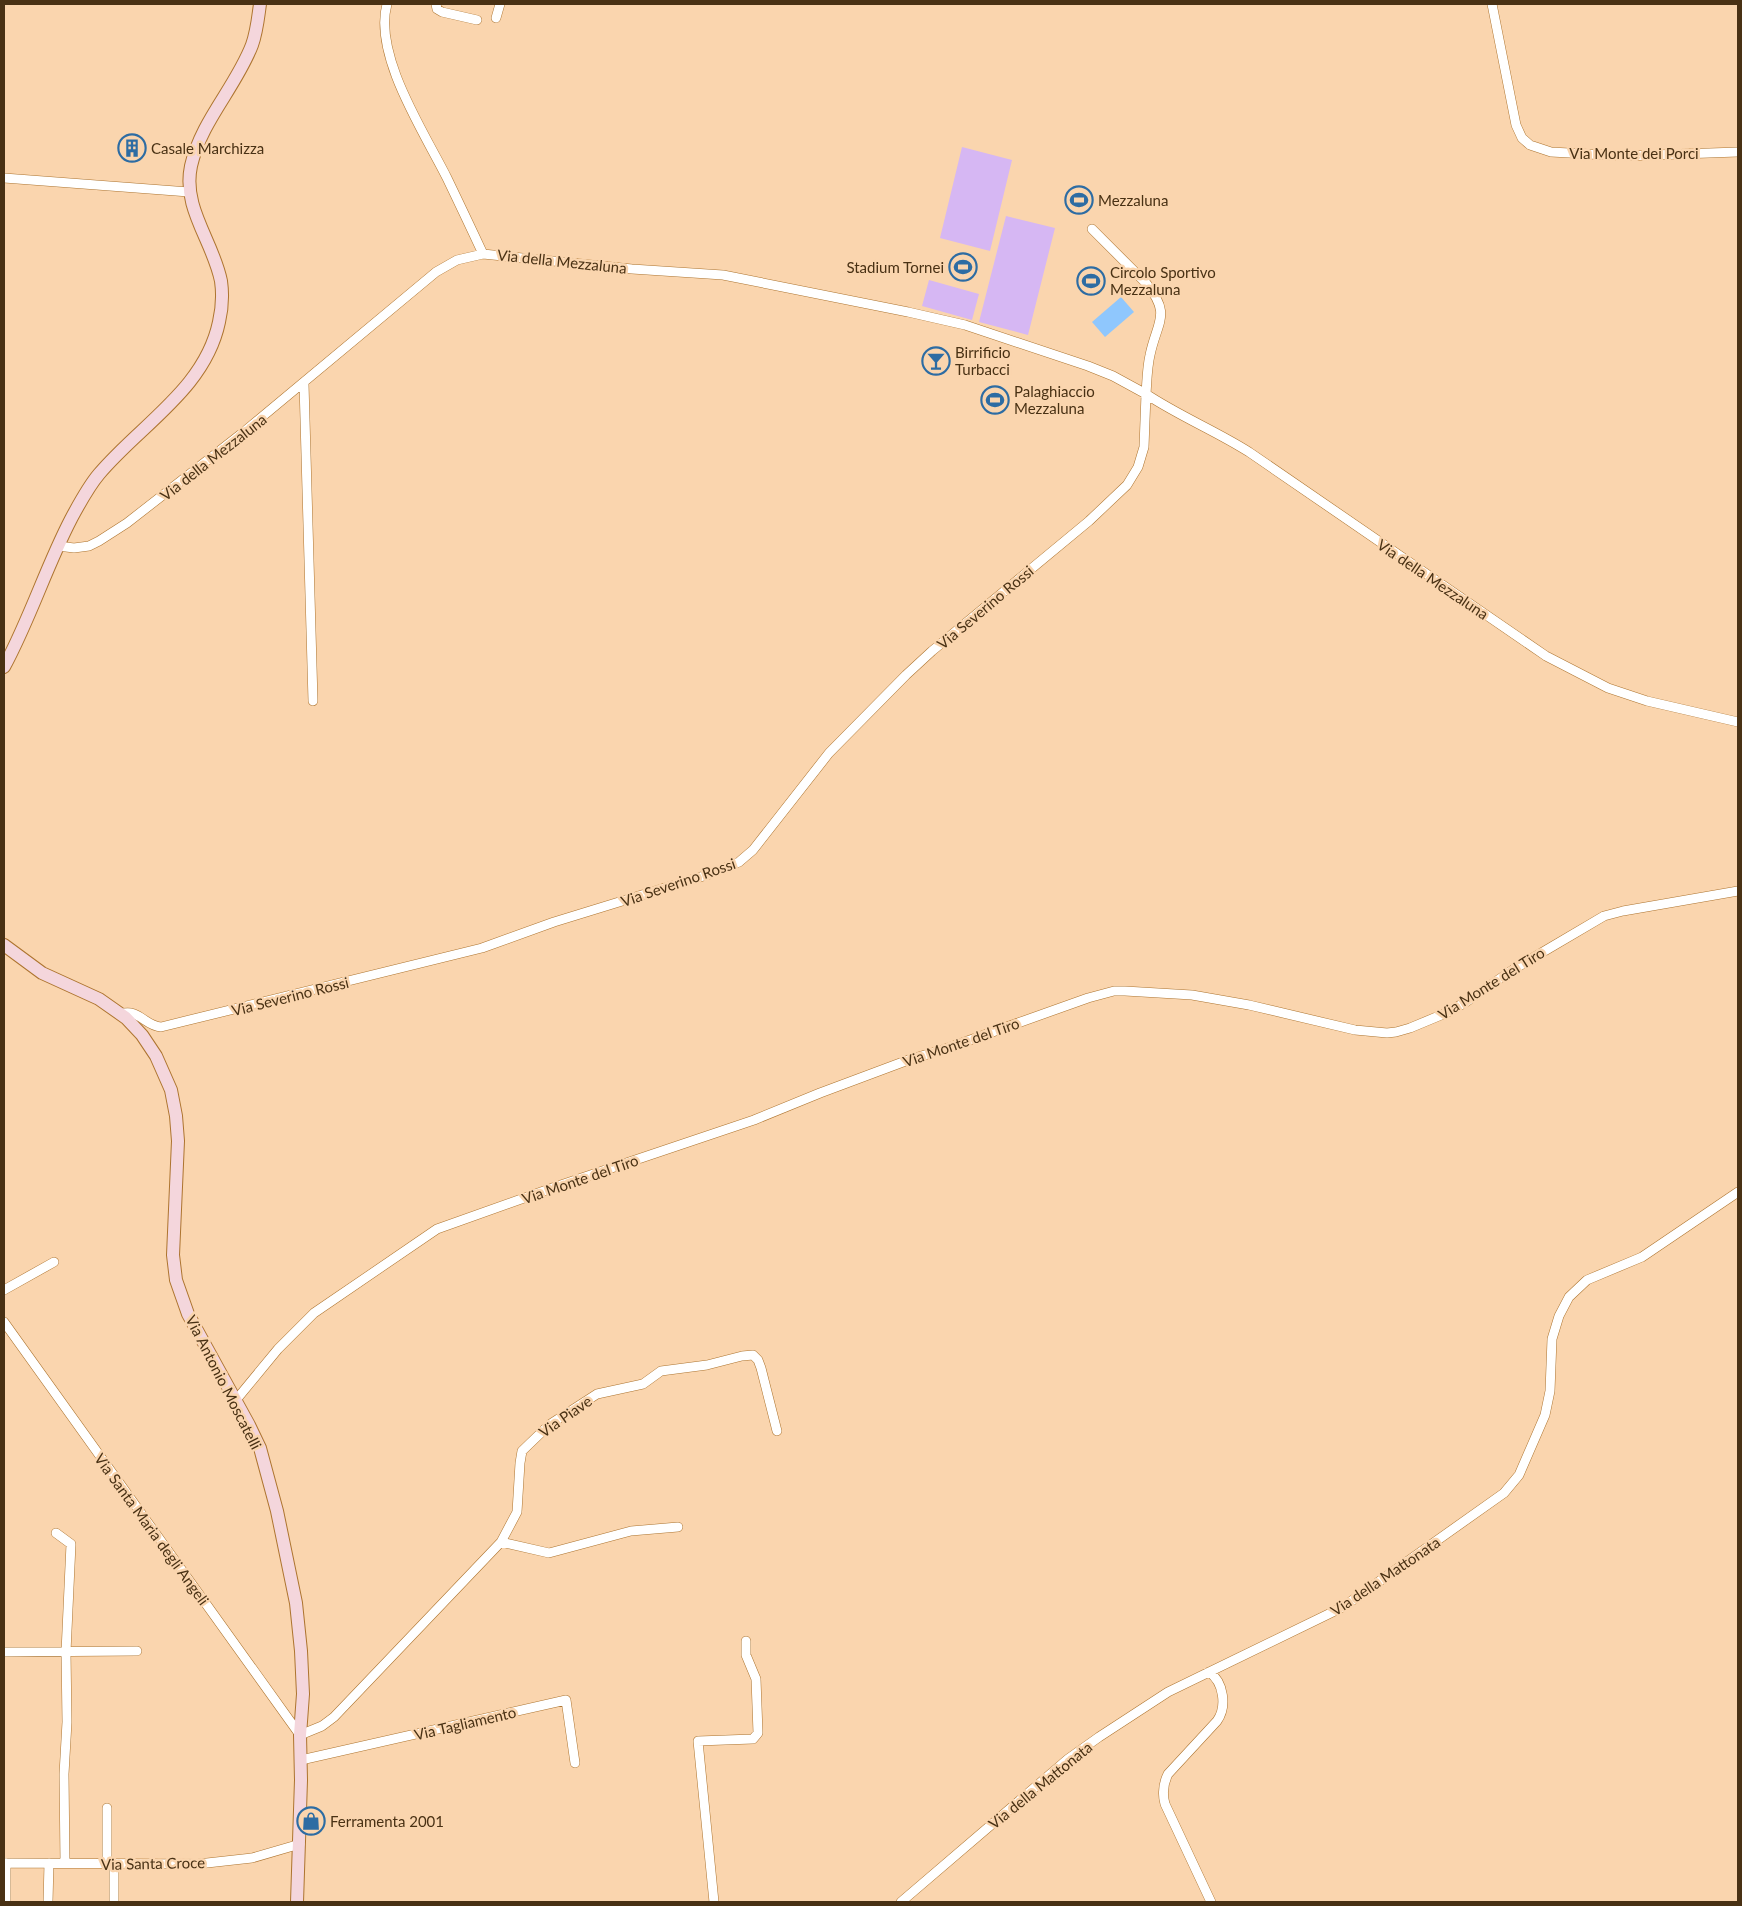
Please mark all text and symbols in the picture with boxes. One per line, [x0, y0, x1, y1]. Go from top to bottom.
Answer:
building icon: Casale Marchizza [117, 133, 147, 163]
place label: Casale Marchizza [151, 139, 264, 157]
street label: Via Monte dei Porci [1569, 144, 1699, 162]
sports icon: Mezzaluna [1064, 185, 1094, 215]
place label: Mezzaluna [1098, 191, 1168, 209]
street label: Via della Mezzaluna [496, 245, 628, 277]
sports icon: Stadium Tornei [948, 252, 978, 282]
place label: Stadium Tornei [846, 258, 944, 276]
place label: Circolo Sportivo Mezzaluna [1110, 263, 1216, 298]
sports icon: Circolo Sportivo Mezzaluna [1076, 266, 1106, 296]
place label: Birrificio Turbacci [955, 343, 1011, 378]
bar icon: Birrificio Turbacci [921, 346, 951, 376]
place label: Palaghiaccio Mezzaluna [1014, 382, 1095, 417]
sports icon: Palaghiaccio Mezzaluna [980, 385, 1010, 415]
street label: Via della Mezzaluna [156, 410, 270, 504]
street label: Via della Mezzaluna [1374, 535, 1492, 623]
street label: Via Severino Rossi [933, 561, 1037, 653]
street label: Via Severino Rossi [618, 854, 738, 910]
street label: Via Monte del Tiro [1435, 943, 1547, 1023]
street label: Via Severino Rossi [230, 973, 350, 1019]
street label: Via Monte del Tiro [900, 1014, 1022, 1070]
street label: Via Monte del Tiro [519, 1151, 641, 1207]
street label: Via Antonio Moscatelli [182, 1312, 266, 1452]
street label: Via Piave [535, 1391, 595, 1441]
street label: Via Santa Maria degli Angeli [91, 1450, 213, 1608]
street label: Via della Mattonata [1327, 1533, 1443, 1619]
street label: Via Tagliamento [412, 1703, 518, 1743]
street label: Via della Mattonata [985, 1738, 1095, 1832]
shop icon: Ferramenta 2001 [296, 1806, 326, 1836]
place label: Ferramenta 2001 [330, 1812, 444, 1830]
street label: Via Santa Croce [101, 1853, 205, 1873]

